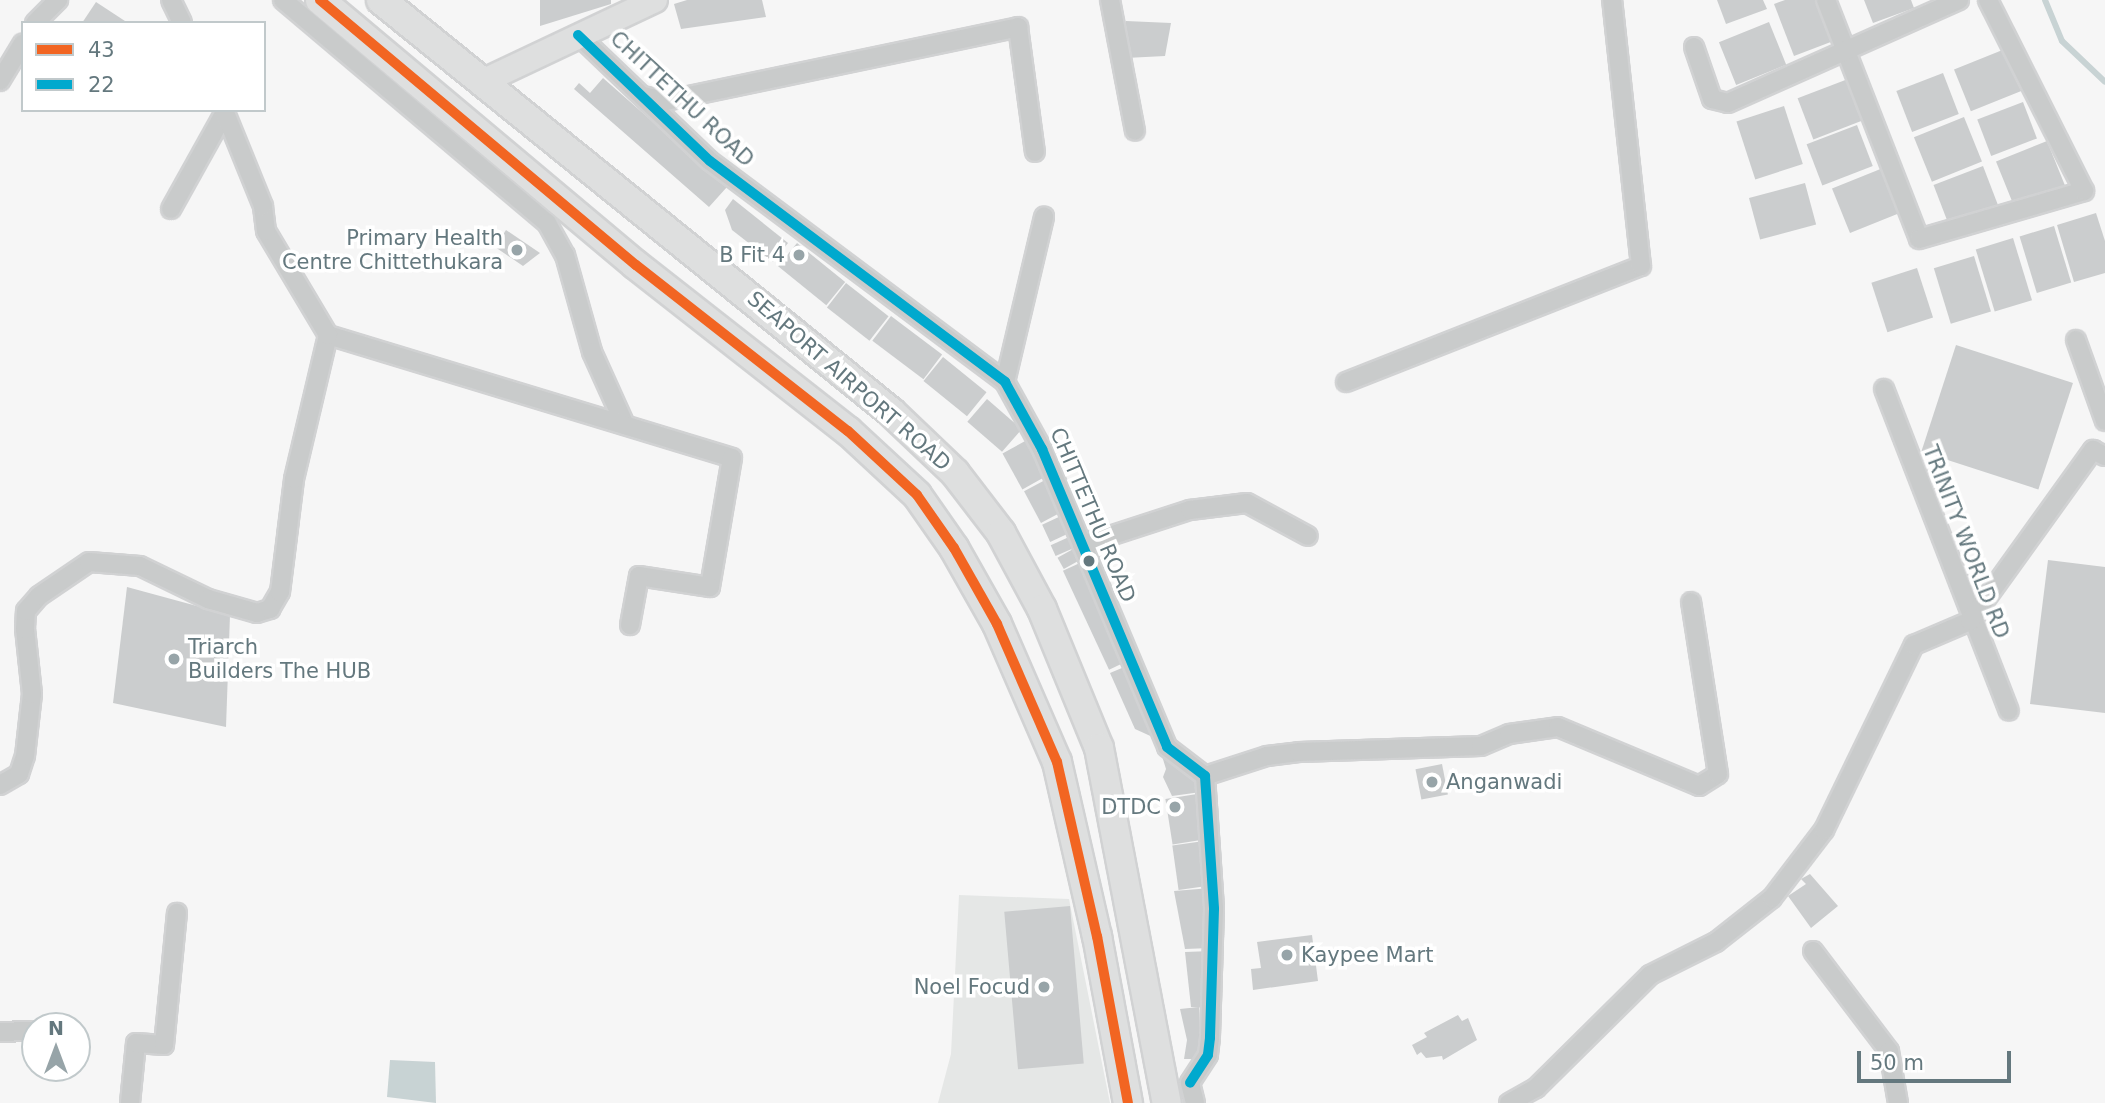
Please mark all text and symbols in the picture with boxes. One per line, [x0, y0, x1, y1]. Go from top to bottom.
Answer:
legend [21, 21, 266, 112]
street label: CHITTETHU ROAD [605, 26, 759, 172]
text: 43 [88, 38, 115, 62]
text: 22 [88, 73, 115, 97]
place label: Primary Health Centre Chittethukara [282, 225, 503, 275]
marker: Primary Health Centre Chittethukara [509, 242, 525, 258]
place label: B Fit 4 [719, 242, 785, 268]
marker: B Fit 4 [791, 247, 807, 263]
street label: SEAPORT AIRPORT ROAD [742, 286, 956, 476]
street label: CHITTETHU ROAD [1045, 424, 1141, 606]
street label: TRINITY WORLD RD [1917, 442, 2015, 642]
unlabelled marker [1082, 554, 1096, 568]
place label: Triarch Builders The HUB [188, 634, 371, 684]
marker: Triarch Builders The HUB [166, 651, 182, 667]
place label: Anganwadi [1446, 769, 1562, 795]
marker: Anganwadi [1424, 774, 1440, 790]
place label: DTDC [1101, 794, 1161, 820]
marker: DTDC [1167, 799, 1183, 815]
place label: Kaypee Mart [1301, 942, 1433, 968]
marker: Kaypee Mart [1279, 947, 1295, 963]
place label: Noel Focud [914, 974, 1030, 1000]
marker: Noel Focud [1036, 979, 1052, 995]
north arrow [21, 1012, 91, 1082]
text: N [48, 1017, 64, 1039]
scale bar [1860, 1036, 2014, 1080]
text: 50 m [1870, 1051, 1924, 1075]

